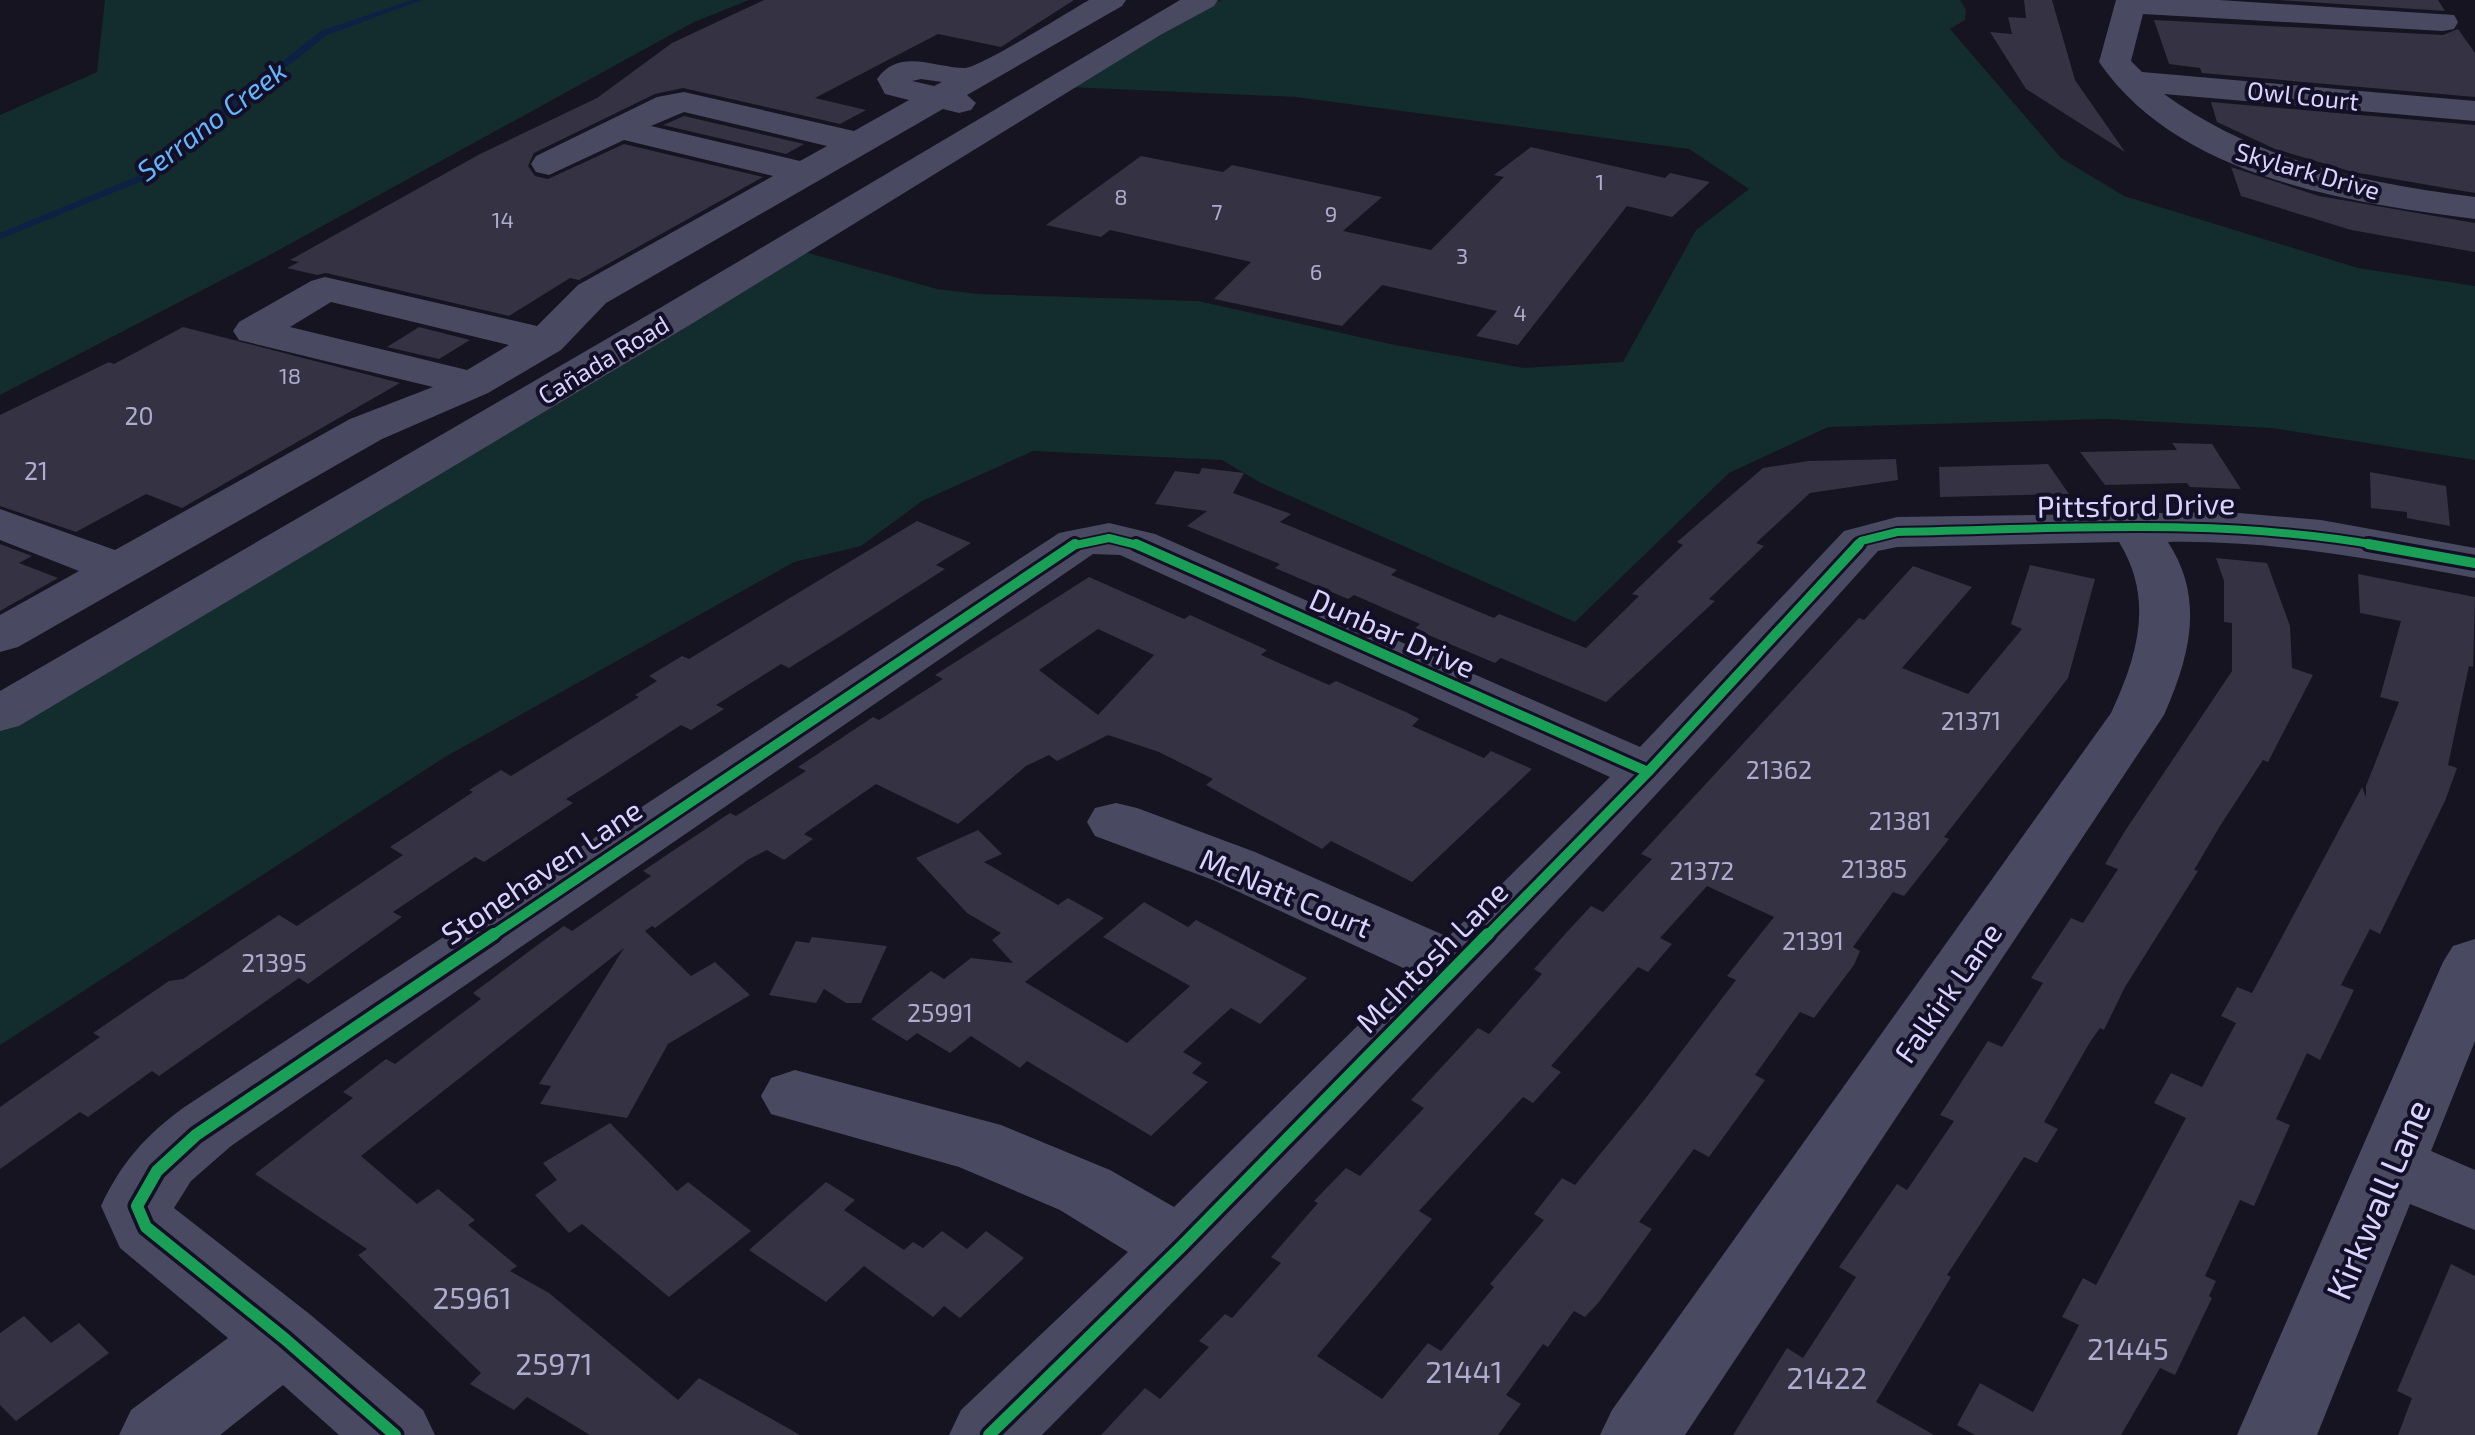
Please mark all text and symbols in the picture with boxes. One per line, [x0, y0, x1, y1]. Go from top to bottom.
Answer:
water label: Serrano Creek [130, 53, 292, 187]
street label: Owl Court [2246, 74, 2360, 116]
street label: Skylark Drive [2232, 135, 2384, 205]
house number: 1 [1596, 168, 1604, 194]
house number: 8 [1114, 183, 1128, 209]
house number: 7 [1211, 198, 1223, 224]
house number: 9 [1325, 200, 1337, 226]
house number: 14 [492, 206, 514, 232]
house number: 3 [1456, 242, 1468, 268]
house number: 6 [1310, 258, 1322, 284]
house number: 4 [1513, 299, 1527, 325]
street label: Cañada Road [532, 308, 674, 410]
house number: 18 [279, 362, 301, 388]
house number: 20 [124, 400, 154, 430]
house number: 21 [24, 455, 48, 485]
street label: Pittsford Drive [2037, 484, 2235, 524]
street label: Dunbar Drive [1305, 579, 1481, 685]
house number: 21371 [1941, 705, 2001, 735]
house number: 21362 [1746, 754, 1812, 784]
street label: Stonehaven Lane [434, 791, 648, 951]
house number: 21381 [1868, 805, 1932, 835]
street label: McNatt Court [1195, 840, 1377, 944]
house number: 21385 [1841, 853, 1907, 883]
house number: 21372 [1670, 855, 1734, 885]
street label: McIntosh Lane [1348, 873, 1514, 1039]
street label: Falkirk Lane [1886, 915, 2008, 1069]
house number: 21391 [1782, 925, 1844, 955]
house number: 21395 [241, 947, 307, 977]
house number: 25991 [907, 997, 973, 1027]
street label: Kirkwall Lane [2316, 1093, 2438, 1305]
house number: 25961 [432, 1279, 512, 1315]
house number: 21445 [2087, 1330, 2169, 1366]
house number: 25971 [515, 1345, 593, 1381]
house number: 21441 [1425, 1353, 1503, 1389]
house number: 21422 [1787, 1359, 1867, 1395]

